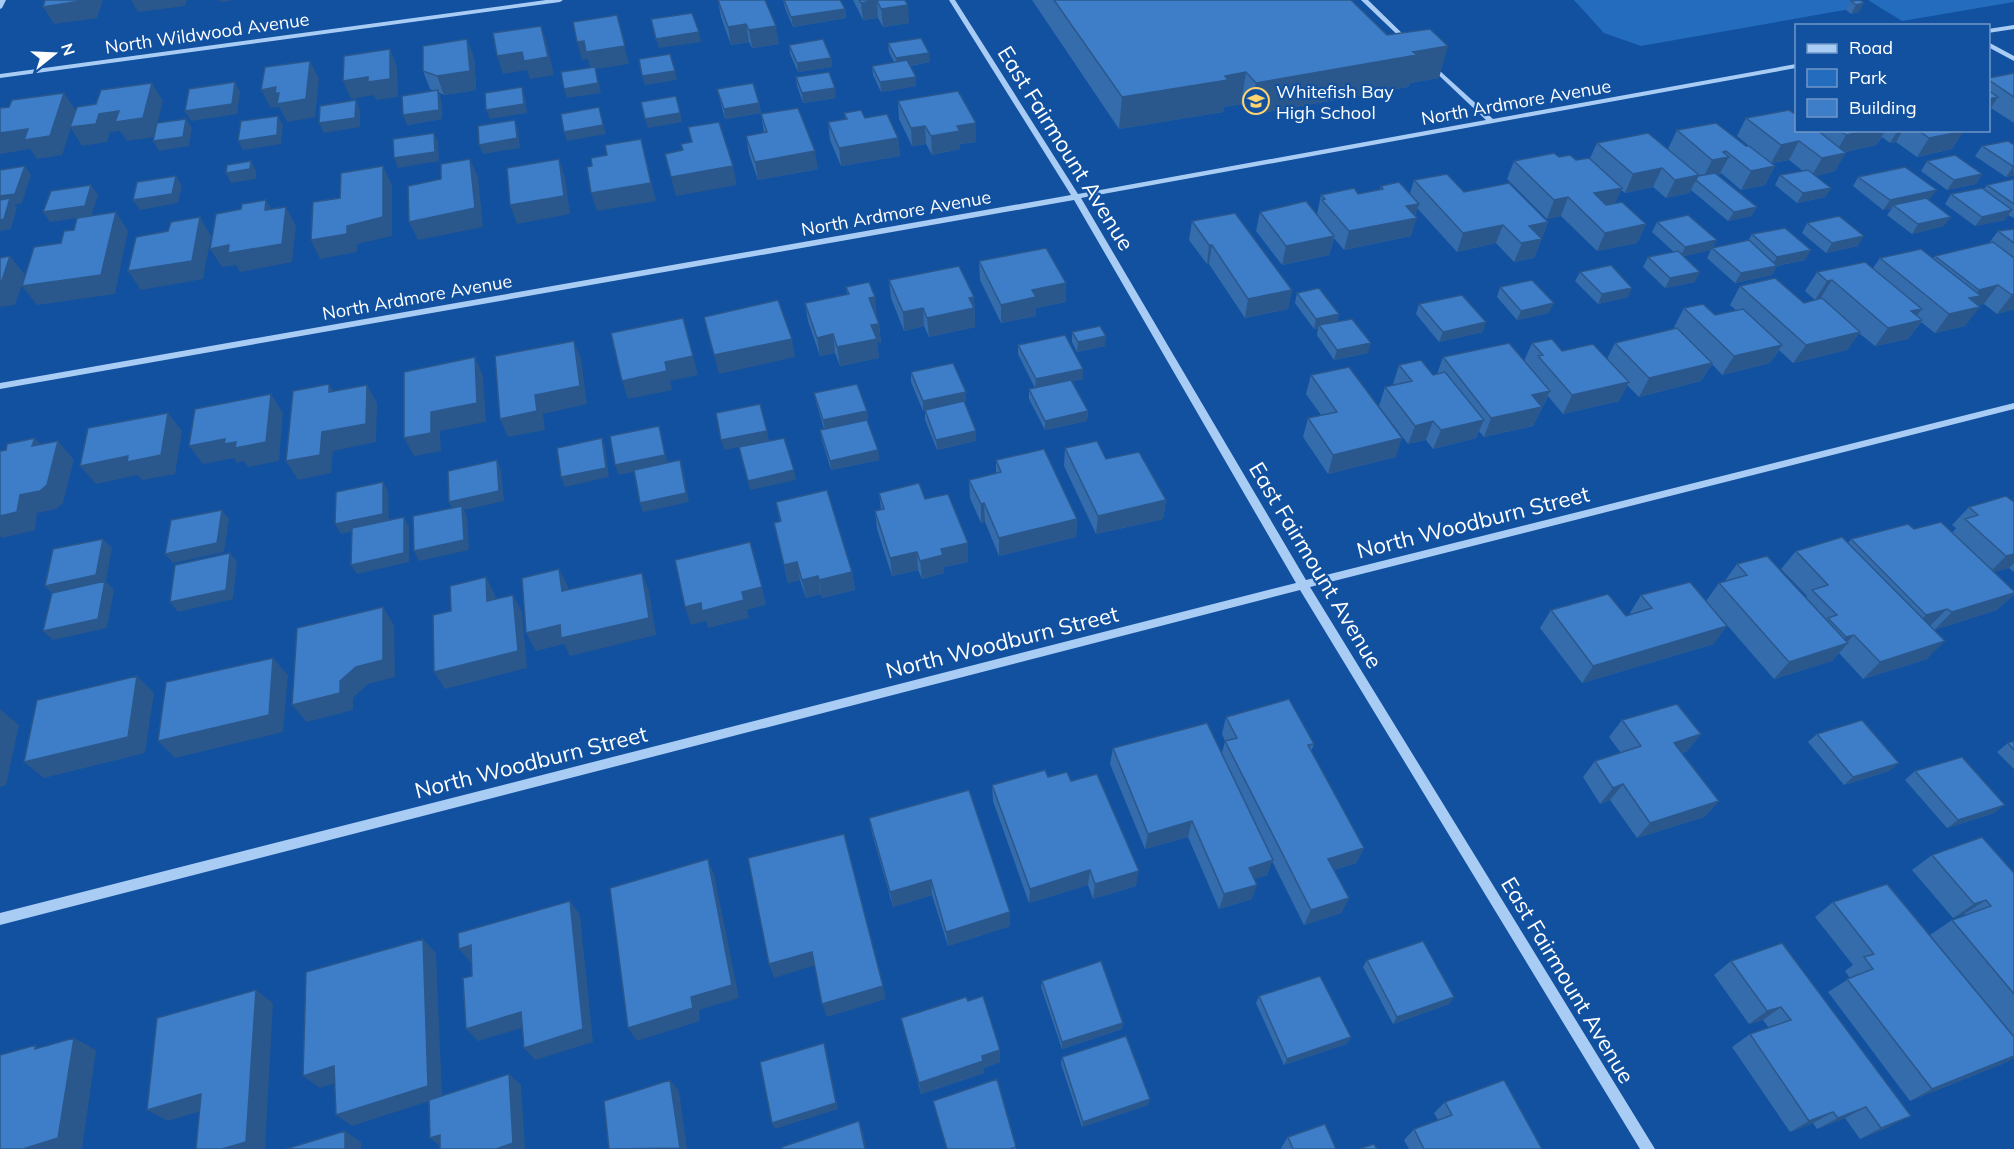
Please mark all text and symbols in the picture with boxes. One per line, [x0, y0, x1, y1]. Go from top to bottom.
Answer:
street label: North Wildwood Avenue [103, 7, 311, 59]
north arrow [24, 24, 84, 84]
legend [1795, 24, 1990, 132]
text: Road [1849, 36, 1893, 59]
street label: East Fairmount Avenue [992, 40, 1140, 256]
text: N [57, 41, 80, 58]
text: Park [1849, 66, 1888, 89]
street label: North Ardmore Avenue [1419, 74, 1613, 130]
place label: Whitefish Bay High School [1276, 80, 1394, 124]
school or university icon: Whitefish Bay High School [1241, 86, 1271, 116]
text: Building [1849, 96, 1917, 119]
street label: North Ardmore Avenue [799, 185, 993, 241]
street label: North Ardmore Avenue [320, 269, 514, 325]
street label: East Fairmount Avenue [1243, 457, 1389, 673]
street label: North Woodburn Street [1354, 479, 1593, 564]
street label: North Woodburn Street [883, 599, 1122, 684]
street label: North Woodburn Street [412, 719, 651, 804]
street label: East Fairmount Avenue [1495, 872, 1641, 1088]

